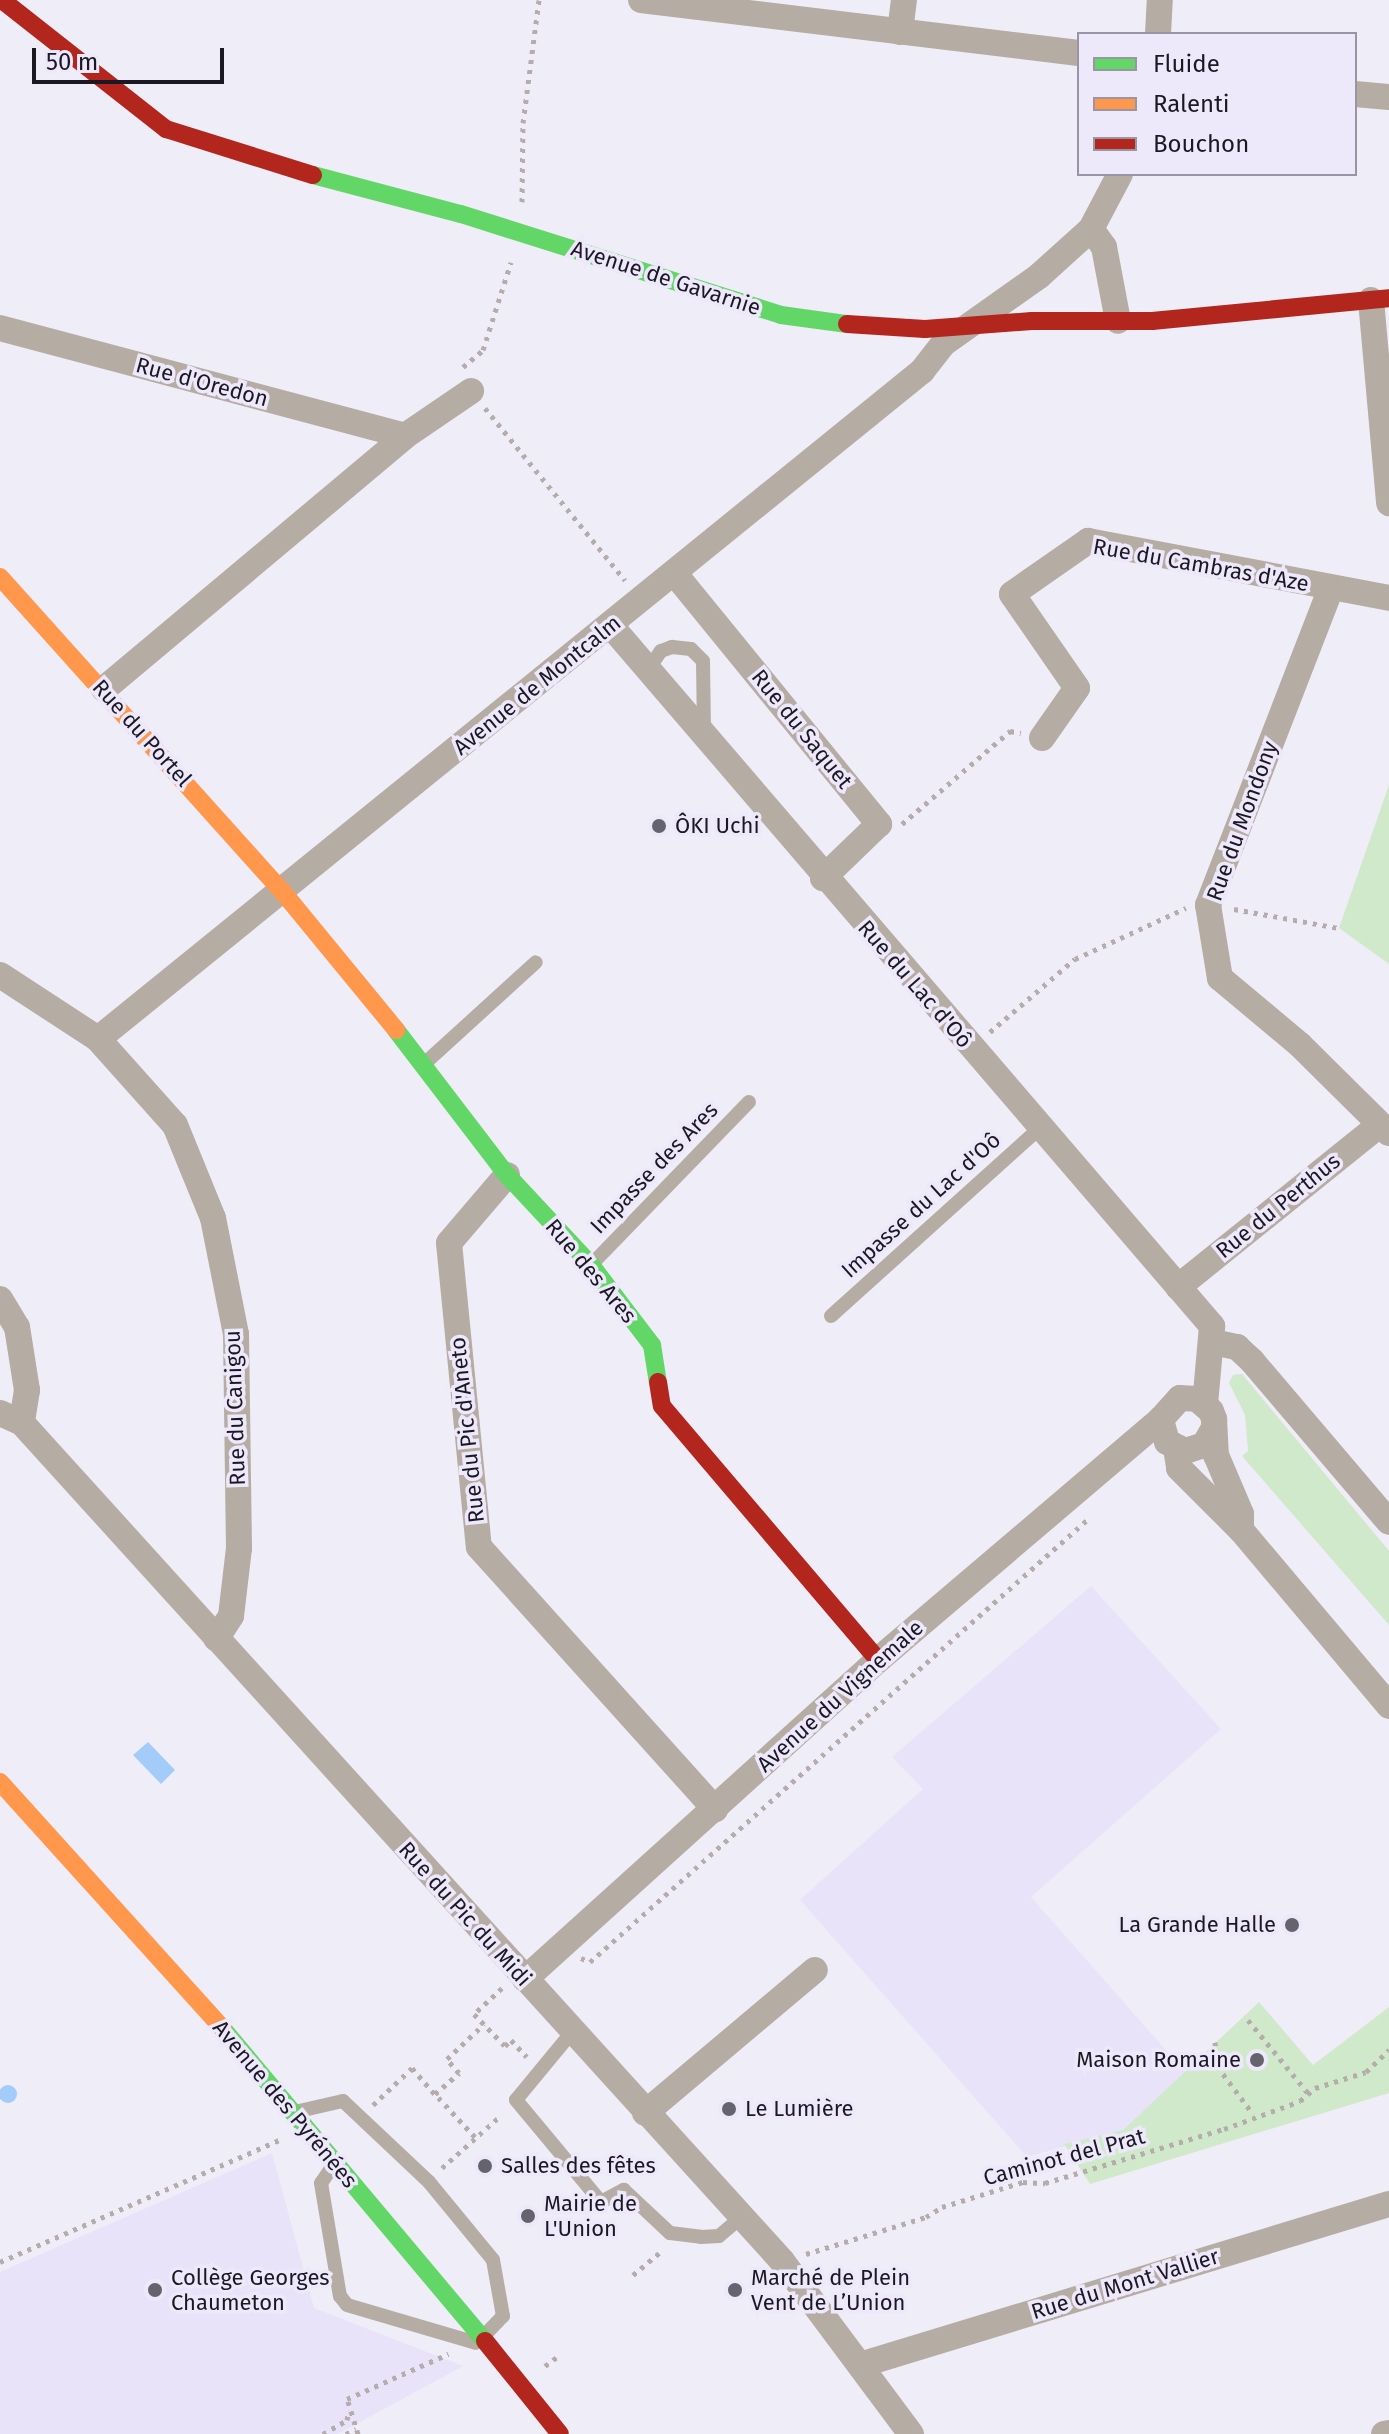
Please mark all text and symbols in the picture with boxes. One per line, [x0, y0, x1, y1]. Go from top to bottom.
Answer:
scale bar [36, 32, 228, 82]
legend [1077, 32, 1357, 176]
text: 50 m [46, 48, 98, 76]
text: Fluide [1153, 50, 1220, 78]
text: Ralenti [1153, 90, 1230, 118]
text: Bouchon [1153, 130, 1249, 158]
street label: Avenue de Gavarnie [568, 235, 764, 321]
street label: Rue d'Oredon [133, 352, 271, 412]
street label: Rue du Cambras d'Aze [1091, 533, 1311, 597]
street label: Avenue de Montcalm [448, 609, 626, 761]
street label: Rue du Saquet [746, 664, 858, 794]
street label: Rue du Portel [87, 674, 197, 792]
street label: Rue du Mondony [1201, 737, 1283, 905]
place label: ÔKI Uchi [675, 813, 760, 839]
marker: ÔKI Uchi [650, 817, 668, 835]
street label: Rue du Lac d'Oô [852, 915, 978, 1053]
street label: Impasse des Ares [585, 1097, 723, 1239]
street label: Impasse du Lac d'Oô [836, 1127, 1006, 1283]
street label: Rue du Perthus [1211, 1148, 1345, 1264]
street label: Rue des Ares [540, 1214, 642, 1328]
street label: Rue du Canigou [219, 1330, 251, 1486]
street label: Rue du Pic d'Aneto [444, 1336, 490, 1524]
street label: Avenue du Vignemale [752, 1614, 928, 1778]
street label: Rue du Pic du Midi [393, 1836, 537, 1992]
place label: La Grande Halle [1119, 1912, 1276, 1938]
marker: La Grande Halle [1283, 1916, 1301, 1934]
street label: Avenue des Pyrénées [207, 2015, 363, 2193]
place label: Maison Romaine [1076, 2047, 1241, 2073]
marker: Maison Romaine [1248, 2051, 1266, 2069]
place label: Le Lumière [745, 2096, 854, 2122]
marker: Le Lumière [720, 2100, 738, 2118]
street label: Caminot del Prat [980, 2123, 1148, 2191]
place label: Salles des fêtes [501, 2153, 656, 2179]
marker: Salles des fêtes [476, 2157, 494, 2175]
place label: Mairie de L'Union [544, 2190, 637, 2242]
marker: Mairie de L'Union [519, 2207, 537, 2225]
street label: Rue du Mont Vallier [1028, 2243, 1222, 2325]
place label: Collège Georges Chaumeton [171, 2264, 330, 2316]
place label: Marché de Plein Vent de L’Union [751, 2264, 910, 2316]
marker: Collège Georges Chaumeton [146, 2281, 164, 2299]
marker: Marché de Plein Vent de L’Union [726, 2281, 744, 2299]

